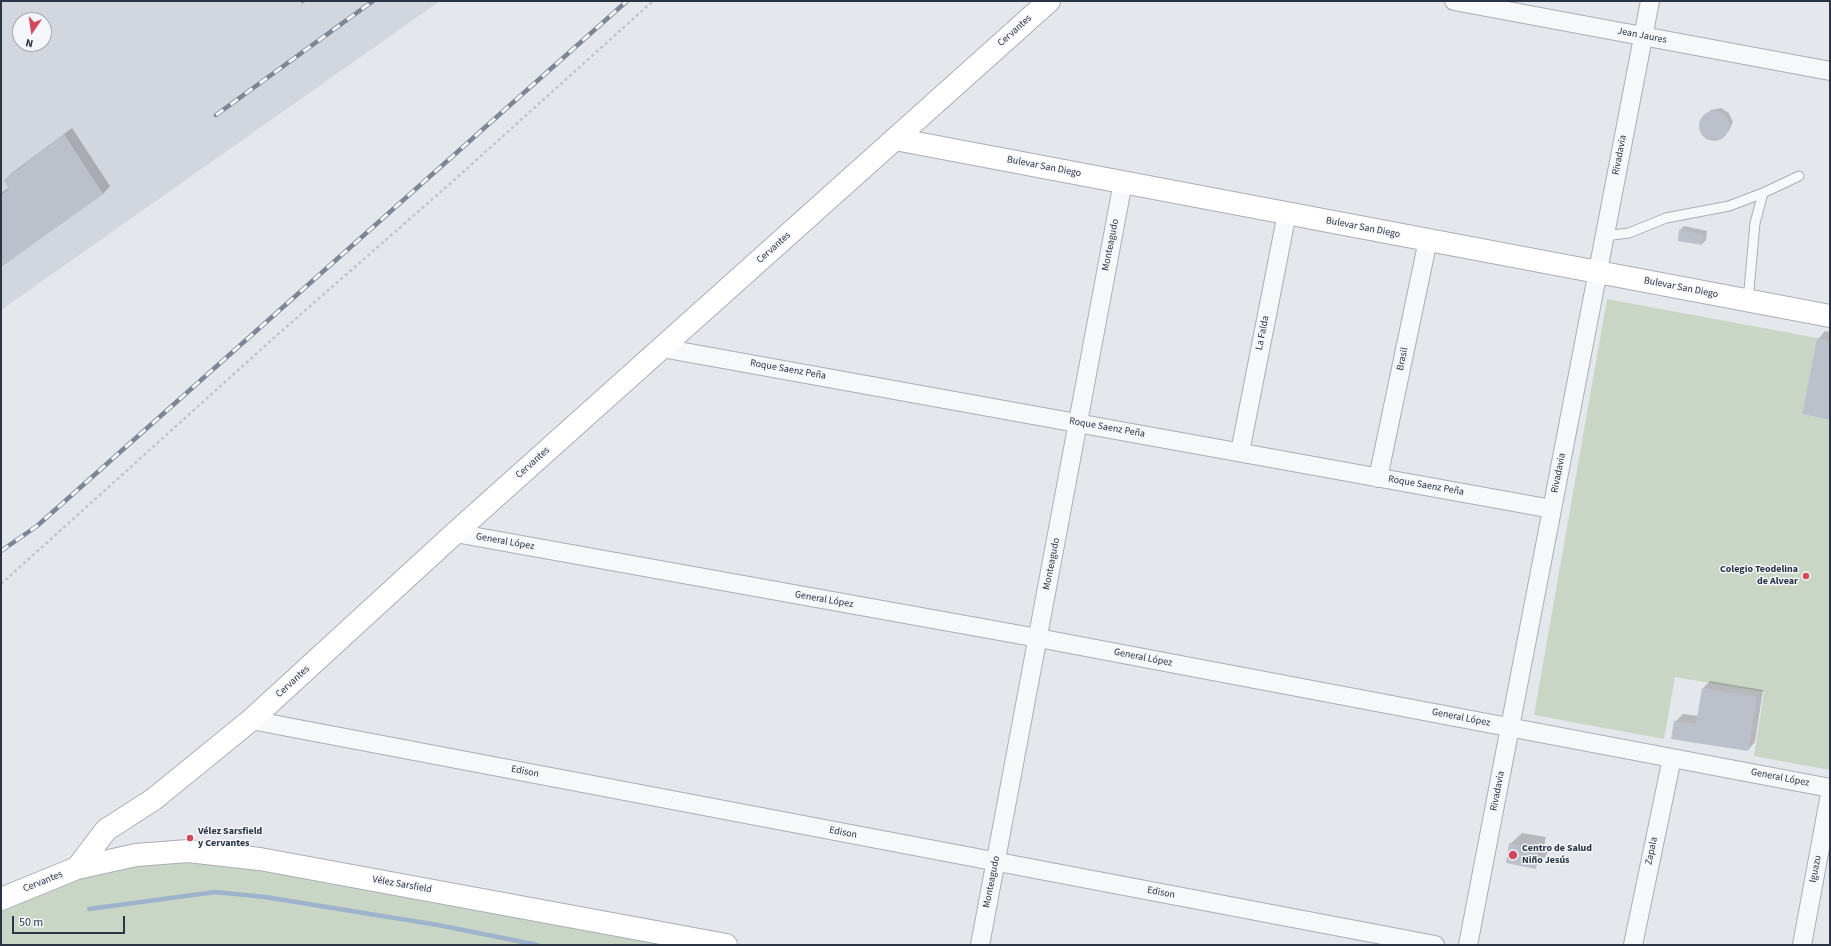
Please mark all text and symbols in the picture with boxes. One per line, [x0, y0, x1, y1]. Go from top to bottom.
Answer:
north arrow [12, 12, 52, 52]
street label: Cervantes [995, 13, 1035, 49]
street label: Jean Jaures [1616, 25, 1668, 47]
text: N [24, 35, 35, 51]
street label: Rivadavia [1610, 134, 1630, 176]
street label: Bulevar San Diego [1006, 154, 1082, 180]
street label: Bulevar San Diego [1325, 215, 1401, 241]
street label: Monteagudo [1100, 218, 1122, 272]
street label: Cervantes [754, 230, 794, 266]
street label: Bulevar San Diego [1643, 275, 1719, 301]
street label: La Falda [1254, 315, 1272, 351]
street label: Brasil [1395, 346, 1411, 372]
street label: Roque Saenz Peña [749, 357, 827, 383]
street label: Roque Saenz Peña [1068, 415, 1146, 441]
street label: Cervantes [513, 445, 553, 481]
street label: Rivadavia [1549, 452, 1569, 494]
street label: Roque Saenz Peña [1387, 473, 1465, 499]
street label: General López [475, 531, 535, 553]
street label: Monteagudo [1041, 537, 1063, 591]
place label: Colegio Teodelina de Alvear [1720, 564, 1798, 588]
marker: Colegio Teodelina de Alvear [1801, 571, 1811, 581]
street label: General López [794, 589, 854, 611]
street label: General López [1113, 646, 1173, 670]
street label: Cervantes [274, 663, 312, 701]
street label: General López [1431, 706, 1491, 730]
street label: Edison [510, 763, 540, 781]
street label: General López [1750, 766, 1810, 790]
street label: Rivadavia [1488, 770, 1508, 812]
street label: Edison [828, 824, 858, 842]
place label: Vélez Sarsfield y Cervantes [198, 826, 262, 850]
marker: Vélez Sarsfield y Cervantes [185, 833, 195, 843]
street label: Zapala [1643, 836, 1661, 866]
place label: Centro de Salud Niño Jesús [1522, 843, 1592, 866]
marker: Centro de Salud Niño Jesús [1507, 849, 1519, 861]
street label: Iguazu [1807, 854, 1825, 884]
street label: Monteagudo [981, 855, 1003, 909]
street label: Cervantes [21, 869, 65, 895]
street label: Vélez Sarsfield [371, 874, 433, 896]
street label: Edison [1146, 884, 1176, 902]
scale bar [14, 908, 127, 934]
text: 50 m [19, 914, 43, 931]

